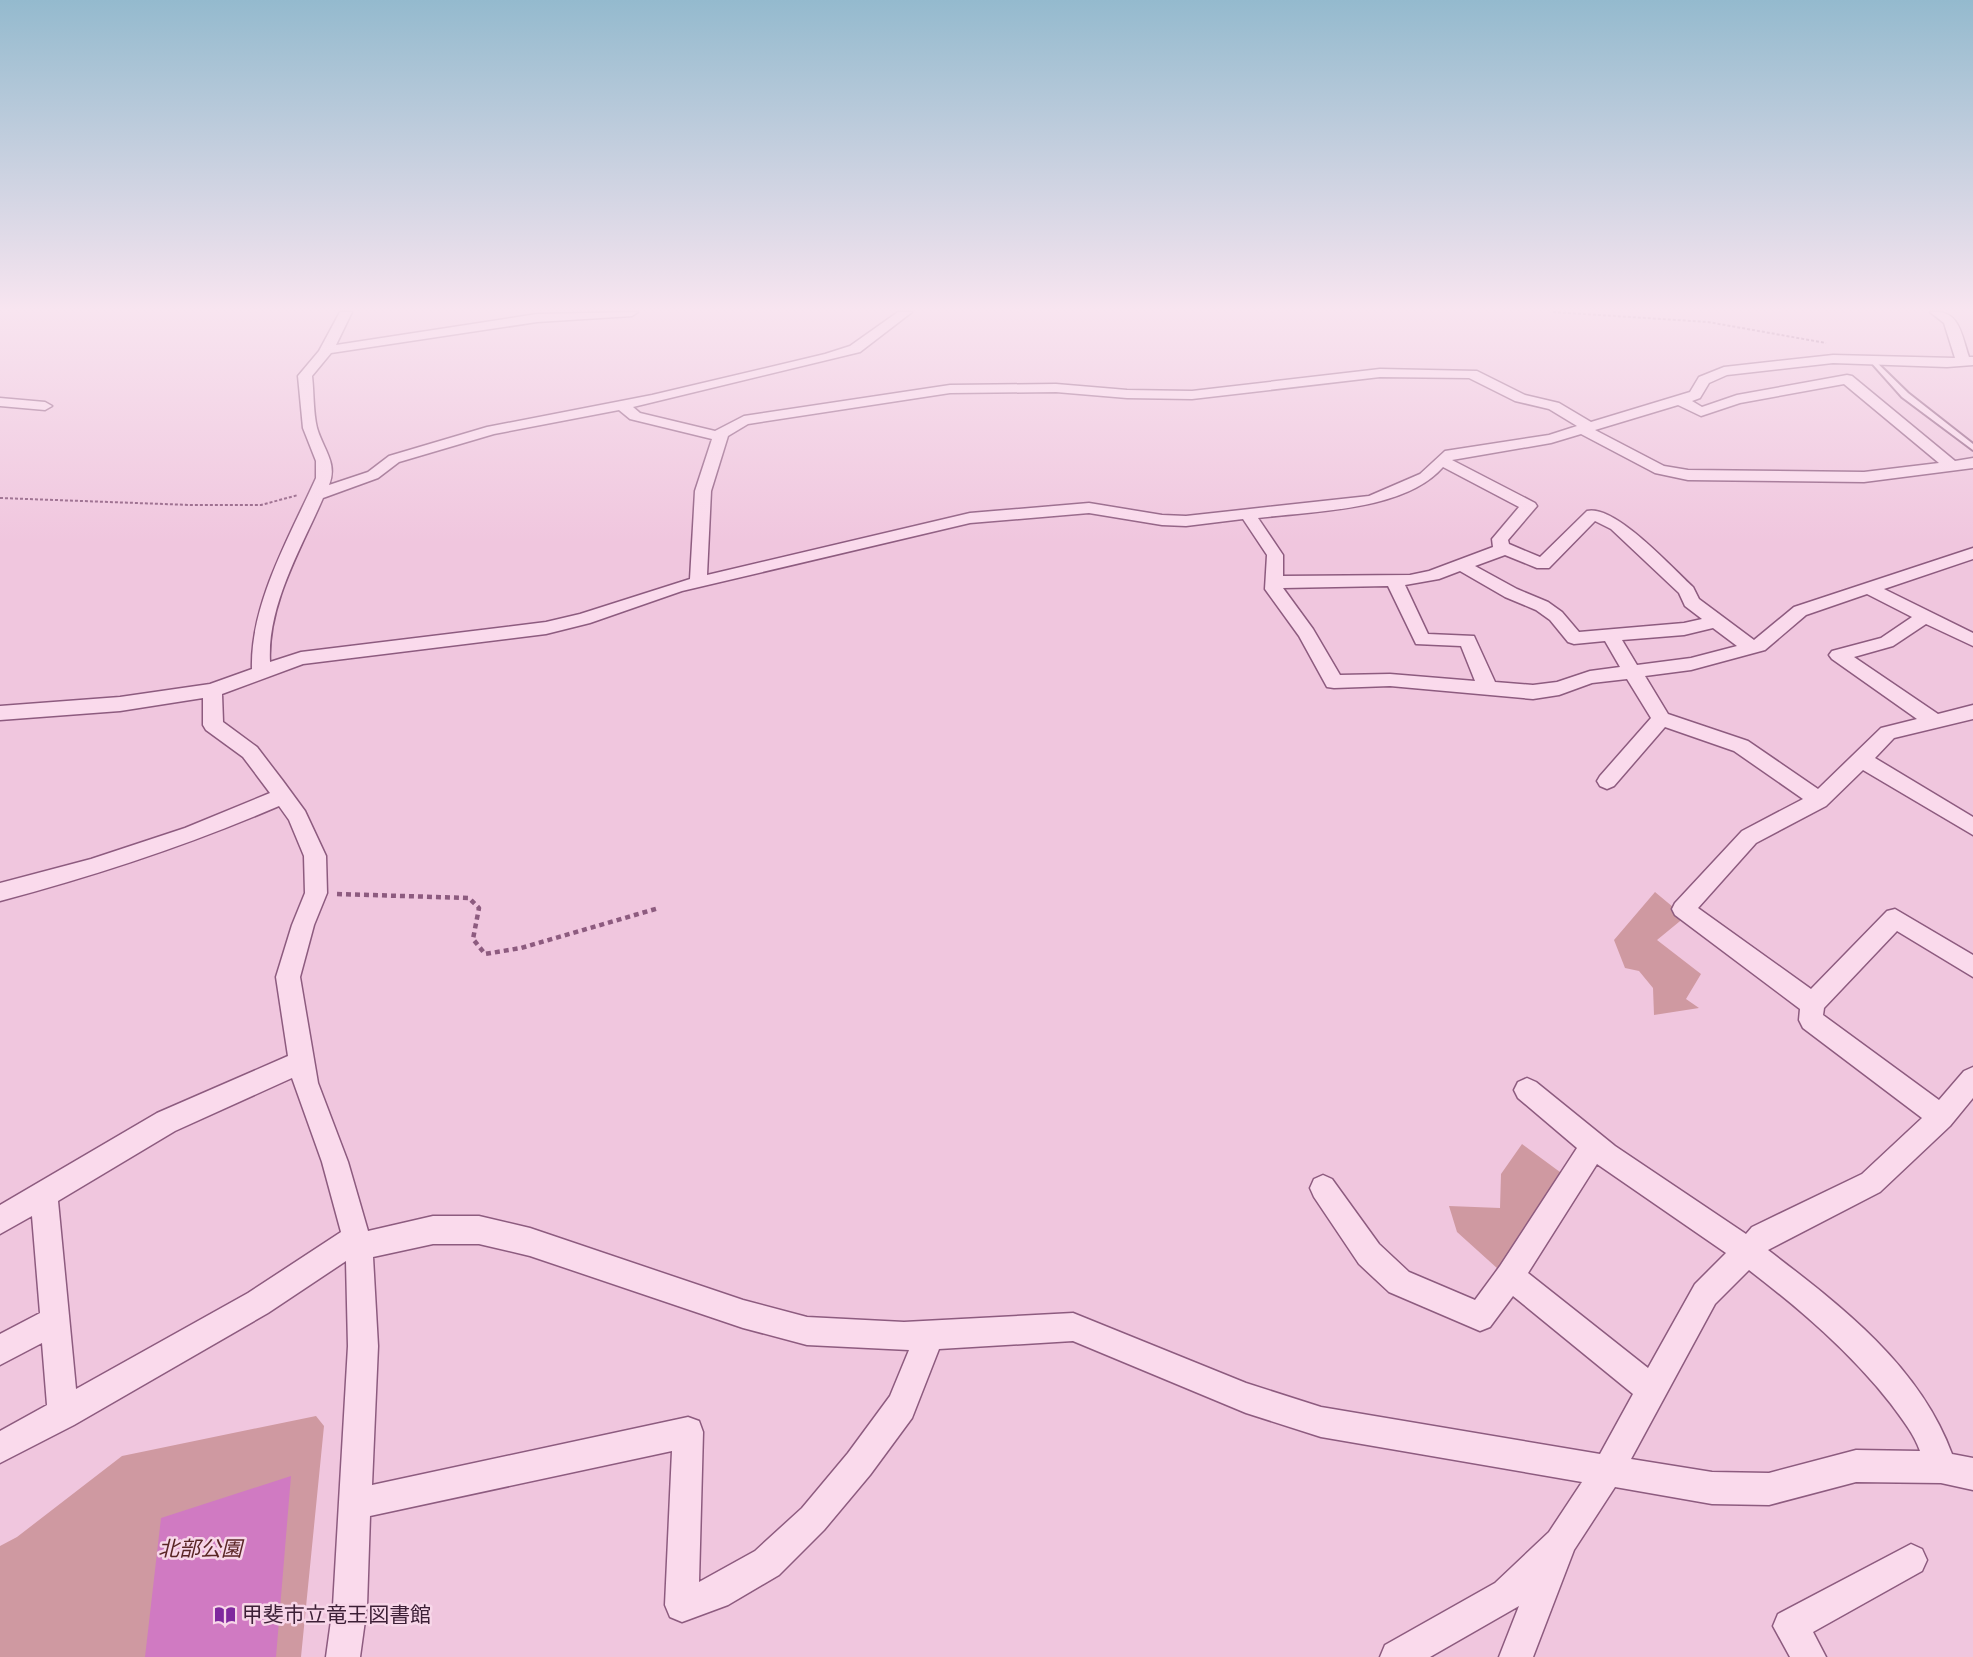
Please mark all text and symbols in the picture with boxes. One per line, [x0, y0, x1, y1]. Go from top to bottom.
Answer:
park label: 北部公園 [158, 1535, 245, 1562]
place label: 甲斐市立竜王図書館 [242, 1601, 431, 1628]
library icon: 甲斐市立竜王図書館 [213, 1603, 237, 1627]

